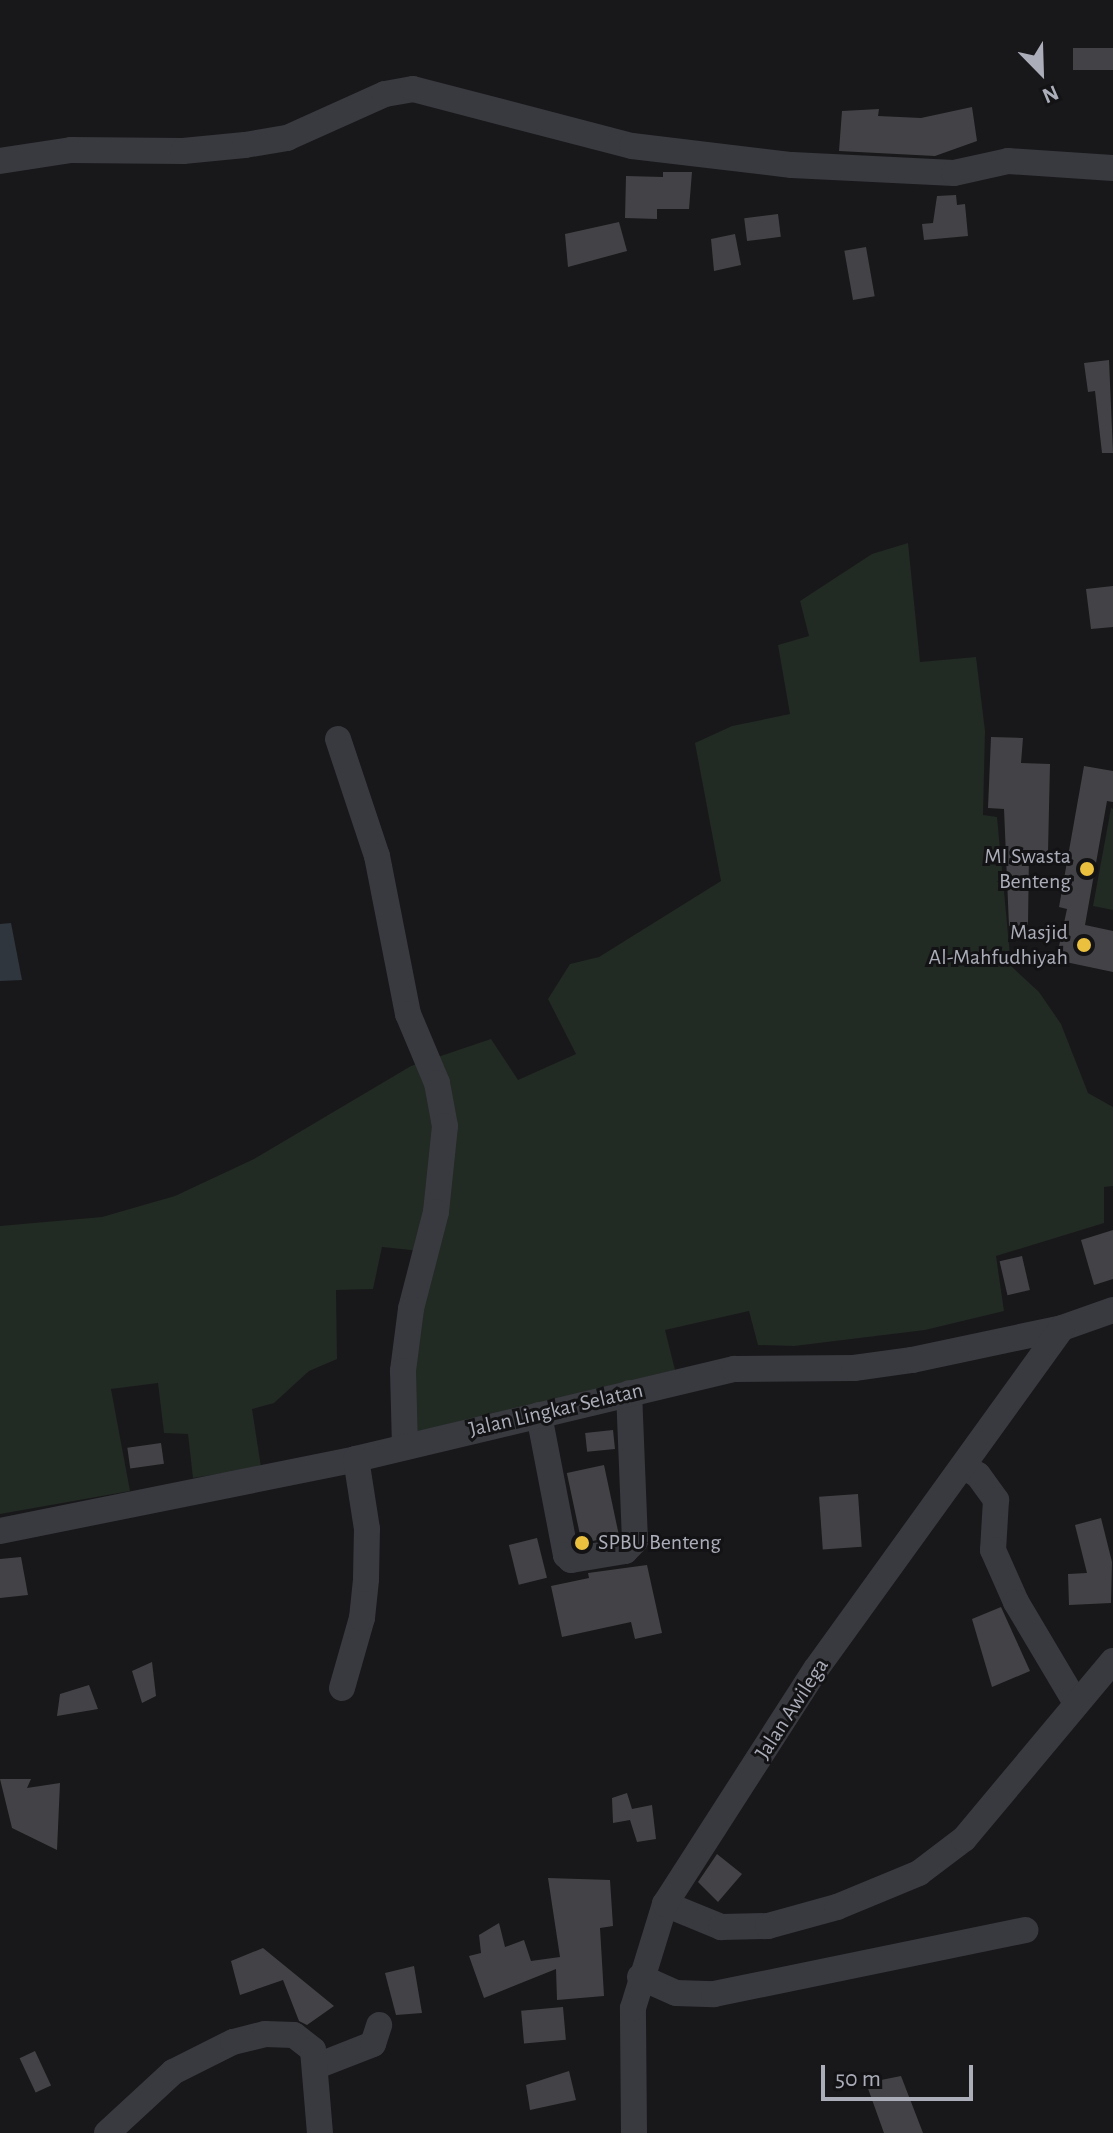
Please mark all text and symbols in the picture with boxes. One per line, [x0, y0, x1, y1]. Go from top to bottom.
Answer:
north arrow [1001, 32, 1081, 112]
text: N [1039, 81, 1062, 107]
place label: MI Swasta Benteng [984, 843, 1071, 894]
marker: MI Swasta Benteng [1078, 860, 1096, 878]
place label: Masjid Al-Mahfudhiyah [929, 919, 1068, 970]
marker: Masjid Al-Mahfudhiyah [1075, 936, 1093, 954]
street label: Jalan Lingkar Selatan [466, 1377, 646, 1443]
place label: SPBU Benteng [598, 1530, 721, 1556]
marker: SPBU Benteng [573, 1534, 591, 1552]
street label: Jalan Awilega [750, 1653, 834, 1765]
scale bar [825, 2049, 977, 2099]
text: 50 m [835, 2067, 881, 2091]

